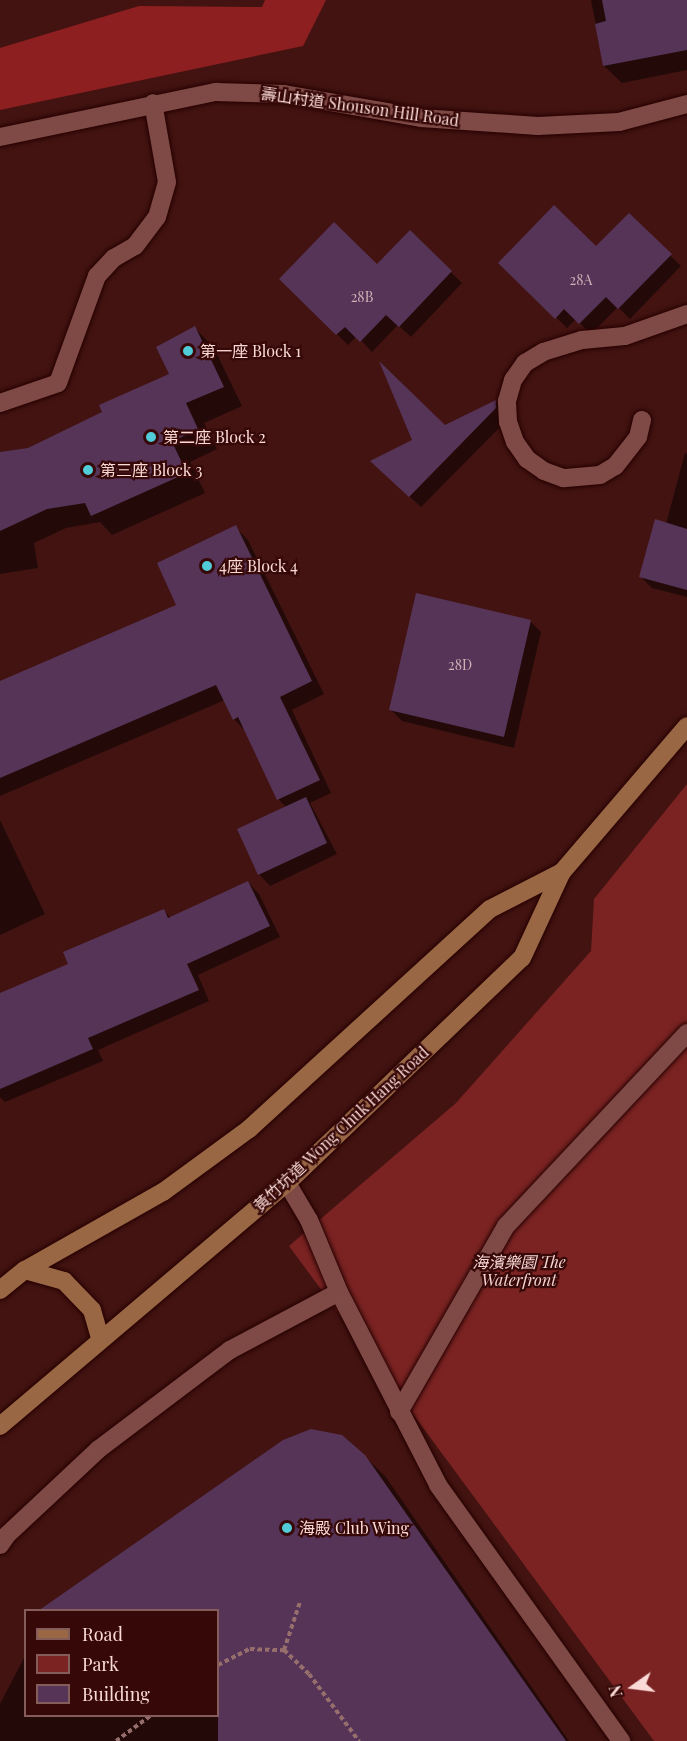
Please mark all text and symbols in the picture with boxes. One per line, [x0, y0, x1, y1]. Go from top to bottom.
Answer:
street label: 壽山村道 Shouson Hill Road [260, 84, 460, 130]
house number: 28A [570, 272, 592, 288]
house number: 28B [351, 289, 373, 305]
place label: 第一座 Block 1 [200, 341, 301, 361]
marker: 第一座 Block 1 [181, 344, 195, 358]
place label: 第二座 Block 2 [163, 427, 266, 447]
marker: 第二座 Block 2 [144, 430, 158, 444]
place label: 第三座 Block 3 [100, 460, 203, 480]
marker: 第三座 Block 3 [81, 463, 95, 477]
place label: 4座 Block 4 [219, 556, 298, 576]
marker: 4座 Block 4 [200, 559, 214, 573]
house number: 28D [448, 657, 472, 673]
street label: 黃竹坑道 Wong Chuk Hang Road [249, 1043, 433, 1215]
park label: 海濱樂園 The Waterfront [472, 1252, 566, 1290]
place label: 海殿 Club Wing [299, 1518, 409, 1538]
marker: 海殿 Club Wing [280, 1521, 294, 1535]
legend [24, 1609, 219, 1717]
text: Road [82, 1622, 123, 1646]
text: Park [82, 1652, 119, 1676]
north arrow [603, 1657, 663, 1717]
text: Building [82, 1682, 150, 1706]
text: N [603, 1683, 627, 1700]

